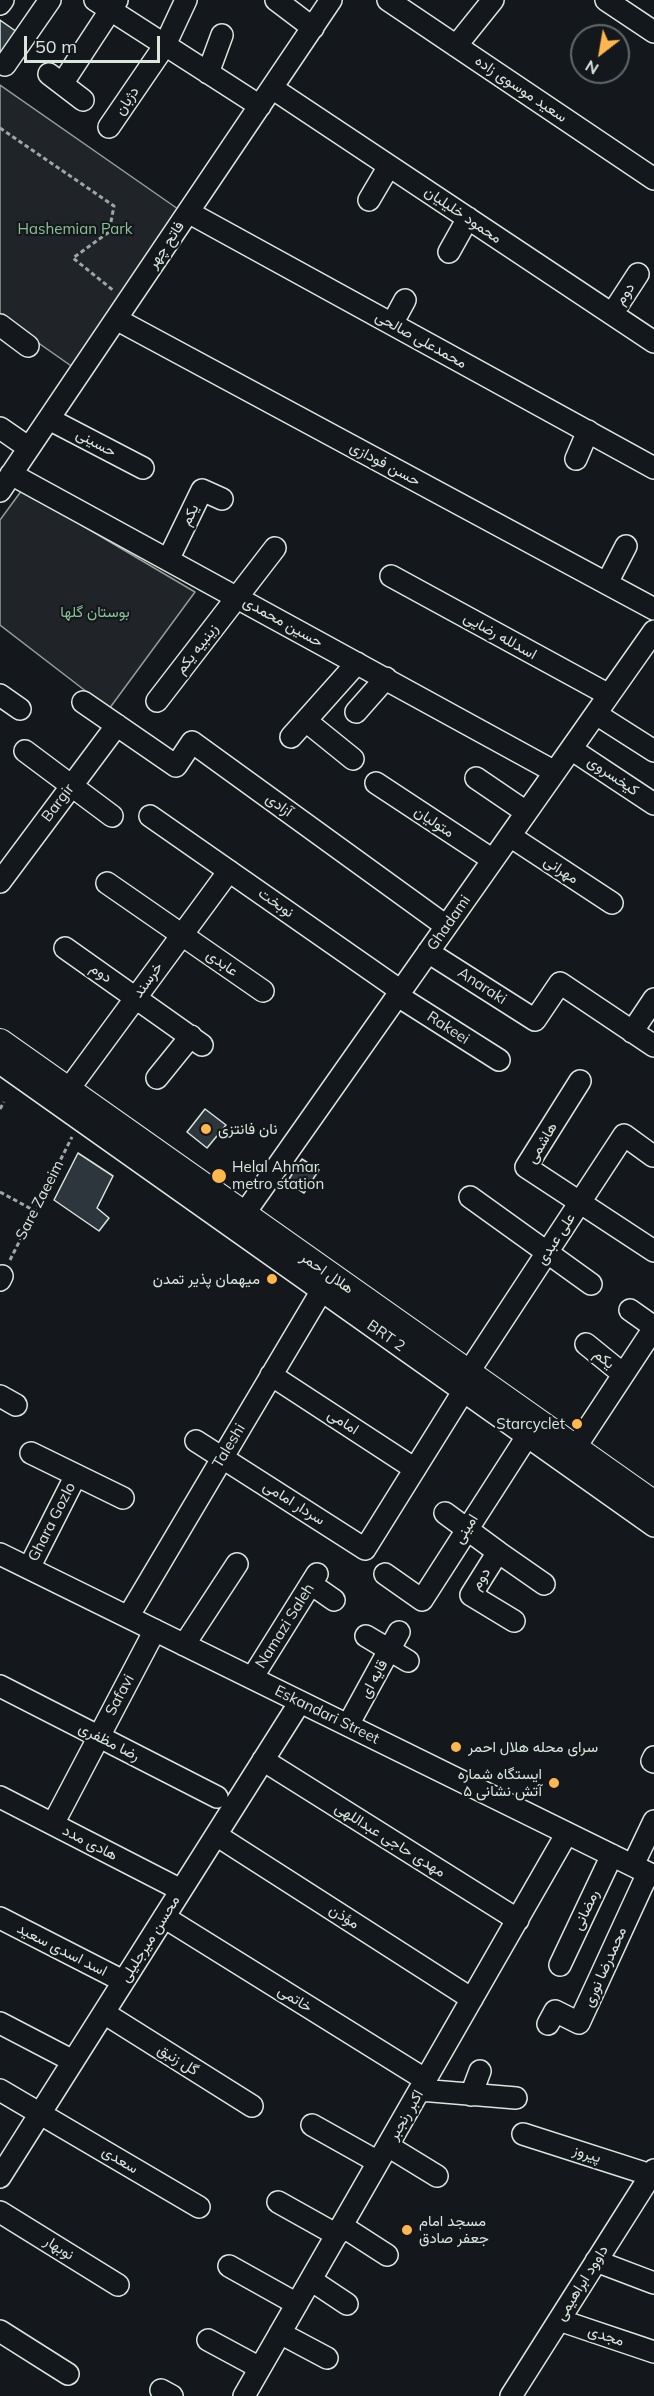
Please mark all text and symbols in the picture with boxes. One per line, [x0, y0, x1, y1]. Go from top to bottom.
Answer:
scale bar [27, 24, 164, 62]
north arrow [570, 24, 630, 84]
text: 50 m [35, 35, 77, 58]
street label: سعید موسوی زاده [472, 52, 570, 126]
text: N [581, 56, 602, 79]
street label: دژبان [111, 83, 143, 119]
street label: محمود خلیلیان [421, 183, 505, 247]
street label: فاتح چهر [144, 218, 188, 272]
park label: Hashemian Park [18, 220, 132, 238]
street label: دوم [611, 280, 639, 308]
street label: محمدعلی صالحی [372, 307, 470, 373]
street label: حسینی [73, 425, 119, 461]
street label: حسن فودازی [347, 438, 423, 490]
street label: یکم [177, 501, 203, 529]
street label: حسین محمدی [240, 593, 326, 651]
park label: بوستان گلها [60, 603, 130, 621]
street label: اسدلله رضایی [460, 609, 540, 663]
street label: زینبیه یکم [172, 620, 222, 678]
street label: کیخسروی [584, 752, 642, 800]
street label: Bargir [38, 781, 78, 825]
street label: آزادی [262, 789, 296, 821]
street label: متولیان [411, 803, 457, 841]
street label: مهرانی [540, 852, 582, 888]
street label: نوبخت [255, 884, 297, 922]
street label: Ghadami [423, 892, 475, 954]
street label: عابدی [203, 946, 241, 980]
street label: دوم [87, 959, 115, 987]
street label: خرسند [129, 959, 167, 1001]
street label: Anaraki [454, 964, 510, 1008]
street label: Rakeei [423, 1008, 473, 1048]
street label: هاشمی [523, 1119, 561, 1167]
place label: نان فانتزی [218, 1120, 277, 1138]
marker: نان فانتزی [199, 1122, 213, 1136]
street label: Sare Zaeeim [12, 1157, 68, 1243]
place label: Helal Ahmar metro station [232, 1158, 324, 1193]
marker: Helal Ahmar metro station [210, 1167, 228, 1185]
street label: علی عبدی [533, 1210, 579, 1268]
street label: هلال احمر [297, 1248, 357, 1298]
place label: میهمان پذیر تمدن [153, 1270, 260, 1288]
marker: میهمان پذیر تمدن [265, 1272, 279, 1286]
street label: BRT 2 [364, 1317, 408, 1355]
street label: یکم [590, 1345, 618, 1373]
street label: امامی [324, 1405, 362, 1439]
place label: Starcyclet [496, 1415, 565, 1433]
marker: Starcyclet [570, 1417, 584, 1431]
street label: Taleshi [209, 1421, 249, 1471]
street label: سردار امامی [260, 1477, 328, 1529]
street label: Ghara Gozlo [24, 1479, 80, 1565]
street label: امینی [450, 1511, 482, 1547]
street label: دوم [467, 1565, 495, 1593]
street label: Namazi Saleh [252, 1580, 318, 1672]
street label: قایه ای [356, 1657, 392, 1701]
street label: Safavi [102, 1671, 138, 1719]
street label: Eskandari Street [272, 1682, 382, 1748]
street label: رضا مظفری [75, 1719, 143, 1765]
place label: سرای محله هلال احمر [468, 1738, 598, 1756]
marker: سرای محله هلال احمر [449, 1740, 463, 1754]
place label: ایستگاه شماره ۵ آتش نشانی [458, 1765, 542, 1800]
marker: ایستگاه شماره ۵ آتش نشانی [547, 1776, 561, 1790]
street label: مهدی حاجی عبداللهی [331, 1799, 449, 1881]
street label: هادی مدد [60, 1822, 120, 1864]
street label: رمضانی [569, 1887, 603, 1933]
street label: محسن میرجلیلی [116, 1892, 184, 1986]
street label: مؤذن [326, 1901, 362, 1933]
street label: اسد اسدی سعید [14, 1920, 110, 1980]
street label: محمدرضا نوری [579, 1924, 631, 2010]
street label: خاتمی [274, 1982, 316, 2016]
street label: گل زنبق [154, 2040, 202, 2080]
street label: اکبر رنجبر [385, 2087, 427, 2143]
street label: پیروز [571, 2141, 603, 2167]
street label: سعدی [99, 2142, 141, 2178]
place label: مسجد امام جعفر صادق [419, 2212, 489, 2247]
marker: مسجد امام جعفر صادق [400, 2223, 414, 2237]
street label: نوبهار [41, 2232, 77, 2264]
street label: داوود ابراهیمی [552, 2242, 612, 2324]
street label: مجدی [586, 2322, 626, 2350]

